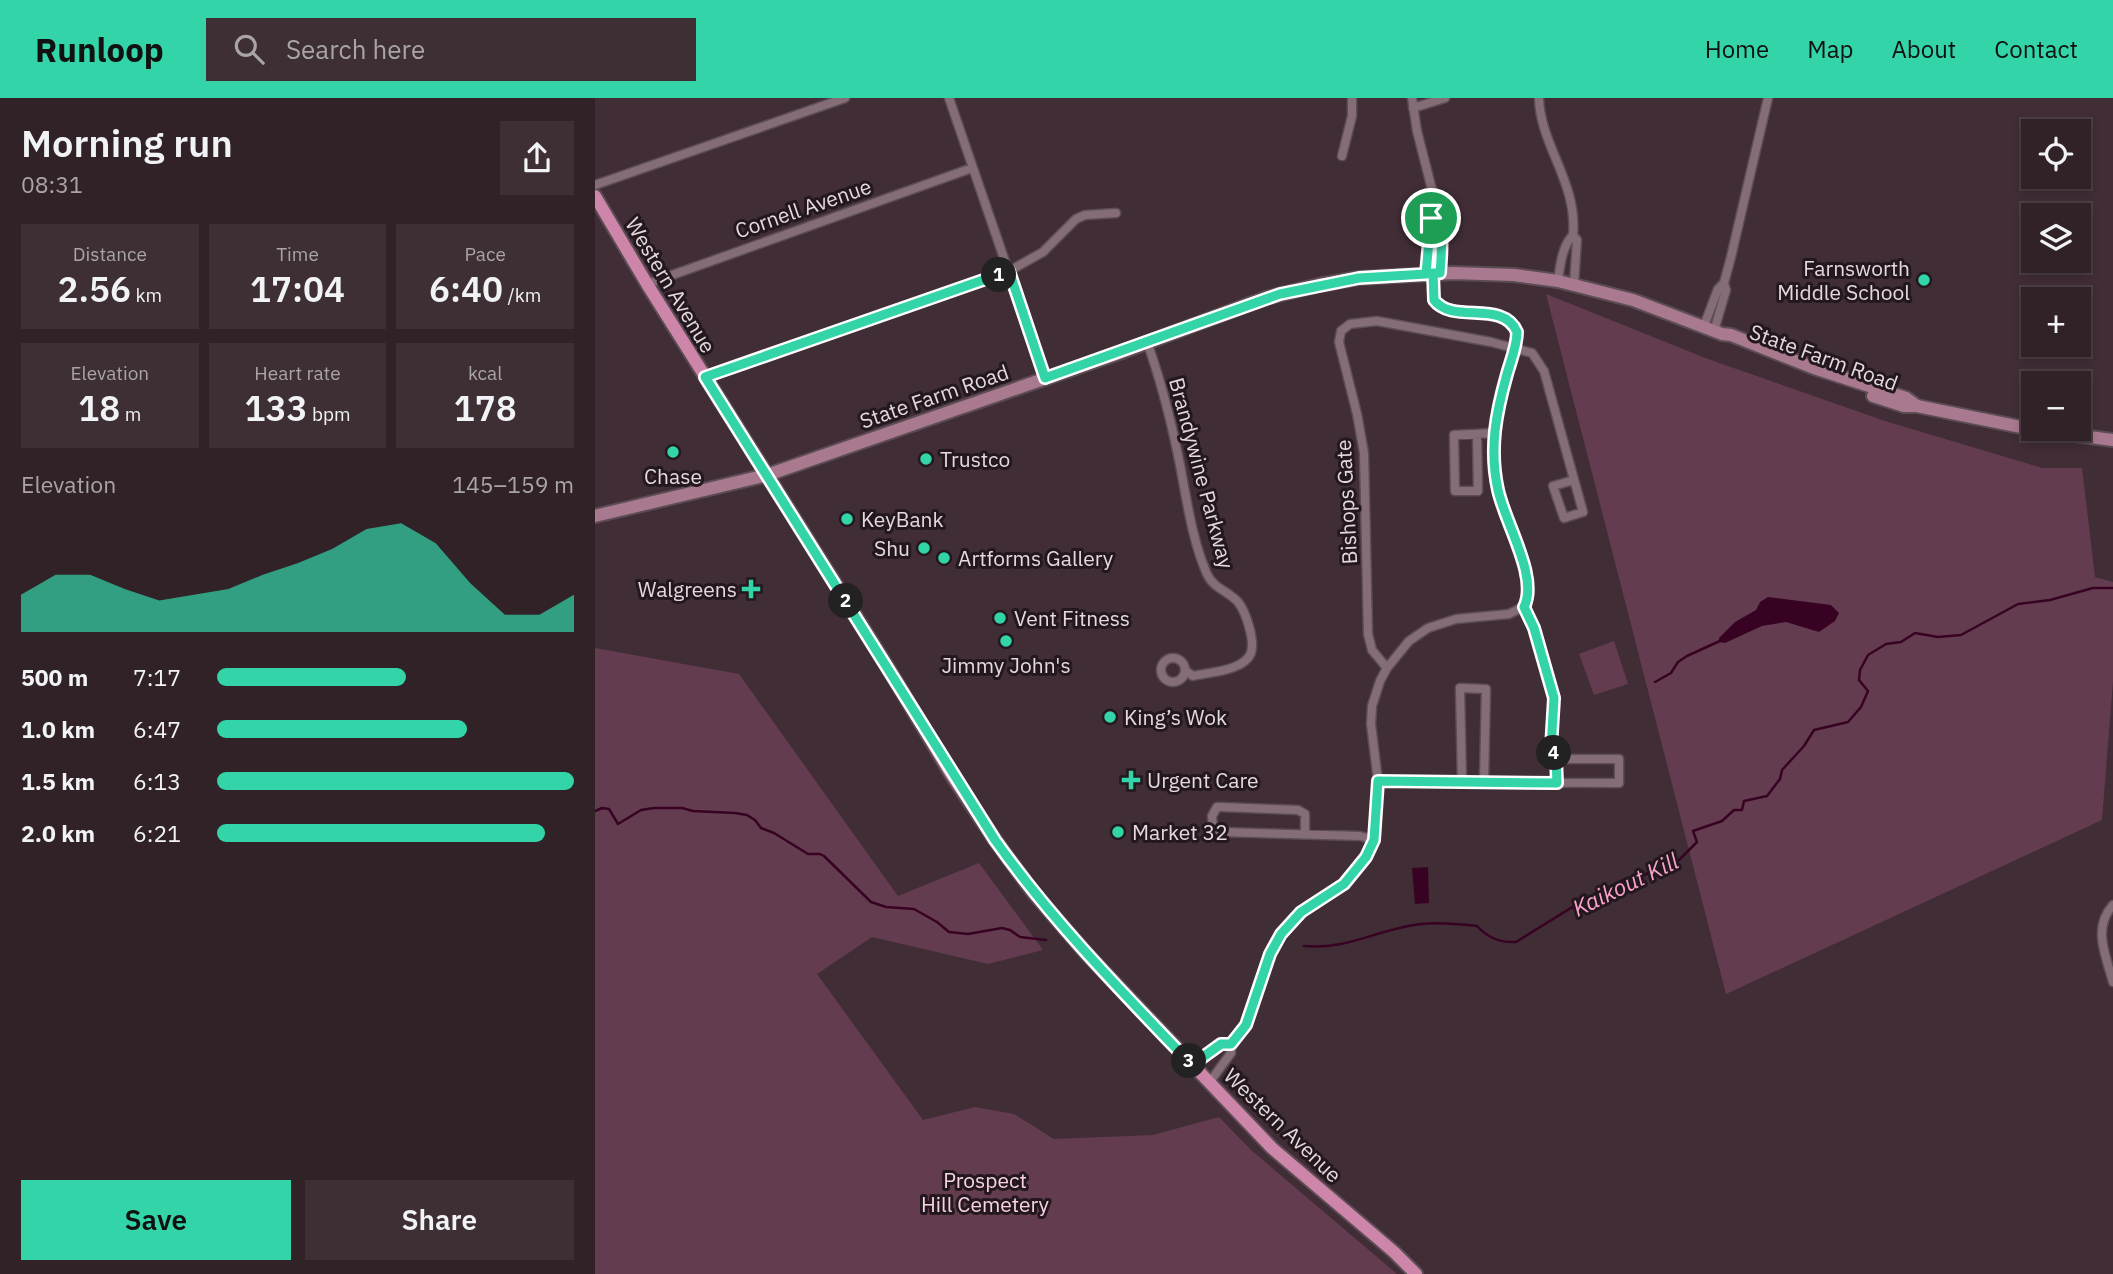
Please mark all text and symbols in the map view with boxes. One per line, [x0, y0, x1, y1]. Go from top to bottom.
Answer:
search box [206, 18, 696, 81]
text: Runloop [35, 28, 164, 71]
icon: search [230, 30, 268, 68]
text: Search here [286, 32, 425, 66]
text: Home [1705, 33, 1769, 65]
text: Map [1807, 33, 1853, 65]
text: About [1891, 33, 1956, 65]
text: Contact [1994, 33, 2078, 65]
text: Morning run [21, 118, 233, 167]
map controls [2021, 119, 2091, 441]
button: locate [2021, 119, 2091, 189]
button: share [500, 121, 574, 195]
text: 08:31 [21, 169, 83, 199]
street label: Cornell Avenue [731, 172, 875, 244]
pin [1401, 188, 1461, 248]
icon: arrive [1412, 199, 1450, 237]
button: layers [2021, 203, 2091, 273]
street label: Western Avenue [619, 212, 723, 358]
text: Distance [73, 242, 147, 266]
text: Time [276, 242, 319, 266]
text: Pace [464, 242, 506, 266]
place label: Farnsworth Middle School [1777, 254, 1910, 306]
pin: 1 [981, 258, 1017, 292]
text: 1 [993, 262, 1004, 286]
text: 2.56 [58, 266, 131, 312]
text: 17:04 [250, 266, 345, 312]
text: 6:40 [429, 266, 503, 312]
marker: Farnsworth Middle School [1916, 272, 1932, 288]
text: km [131, 283, 162, 307]
text: /km [503, 283, 541, 307]
button: + [2021, 287, 2091, 357]
street label: State Farm Road [1746, 317, 1902, 397]
street label: State Farm Road [856, 357, 1012, 435]
text: Elevation [70, 361, 149, 385]
text: Heart rate [254, 361, 341, 385]
text: kcal [468, 361, 502, 385]
button: − [2021, 371, 2091, 441]
street label: Brandywine Parkway [1163, 374, 1241, 572]
text: 18 [78, 385, 120, 431]
text: 133 [244, 385, 307, 431]
text: 178 [454, 385, 517, 431]
text: m [120, 402, 141, 426]
text: bpm [307, 402, 351, 426]
street label: Bishops Gate [1329, 439, 1363, 565]
marker: Chase [665, 444, 681, 460]
place label: Trustco [940, 445, 1010, 473]
marker: Trustco [918, 451, 934, 467]
place label: Chase [644, 462, 702, 490]
text: Elevation [21, 469, 116, 499]
text: 145–159 m [452, 469, 574, 499]
place label: KeyBank [861, 505, 944, 533]
marker: KeyBank [839, 511, 855, 527]
place label: Shu [874, 534, 910, 562]
marker: Shu [916, 540, 932, 556]
place label: Artforms Gallery [958, 544, 1114, 572]
marker: Artforms Gallery [936, 550, 952, 566]
place label: Walgreens [638, 575, 737, 603]
marker: Walgreens [743, 581, 759, 597]
pin: 2 [828, 584, 863, 618]
text: 2 [840, 588, 851, 612]
place label: Vent Fitness [1014, 604, 1130, 632]
marker: Vent Fitness [992, 610, 1008, 626]
marker: Jimmy John's [998, 633, 1014, 649]
place label: Jimmy John's [941, 651, 1071, 679]
text: 500 m [21, 662, 88, 692]
text: 7:17 [133, 662, 181, 692]
place label: King’s Wok [1124, 703, 1227, 731]
marker: King’s Wok [1102, 709, 1118, 725]
text: 1.0 km [21, 714, 95, 744]
text: 6:47 [133, 714, 181, 744]
pin: 4 [1537, 736, 1571, 770]
text: 4 [1548, 740, 1559, 764]
text: 1.5 km [21, 766, 95, 796]
text: 6:13 [133, 766, 181, 796]
place label: Urgent Care [1147, 766, 1259, 794]
marker: Urgent Care [1121, 770, 1141, 790]
text: 2.0 km [21, 818, 95, 848]
text: 6:21 [133, 818, 181, 848]
place label: Market 32 [1132, 818, 1228, 846]
marker: Market 32 [1110, 824, 1126, 840]
water label: Kaikout Kill [1567, 845, 1684, 923]
pin: 3 [1171, 1044, 1207, 1079]
text: 3 [1183, 1048, 1194, 1072]
street label: Western Avenue [1218, 1062, 1348, 1188]
park label: Prospect Hill Cemetery [921, 1166, 1050, 1218]
button: Save [21, 1180, 291, 1260]
button: Share [305, 1180, 574, 1260]

